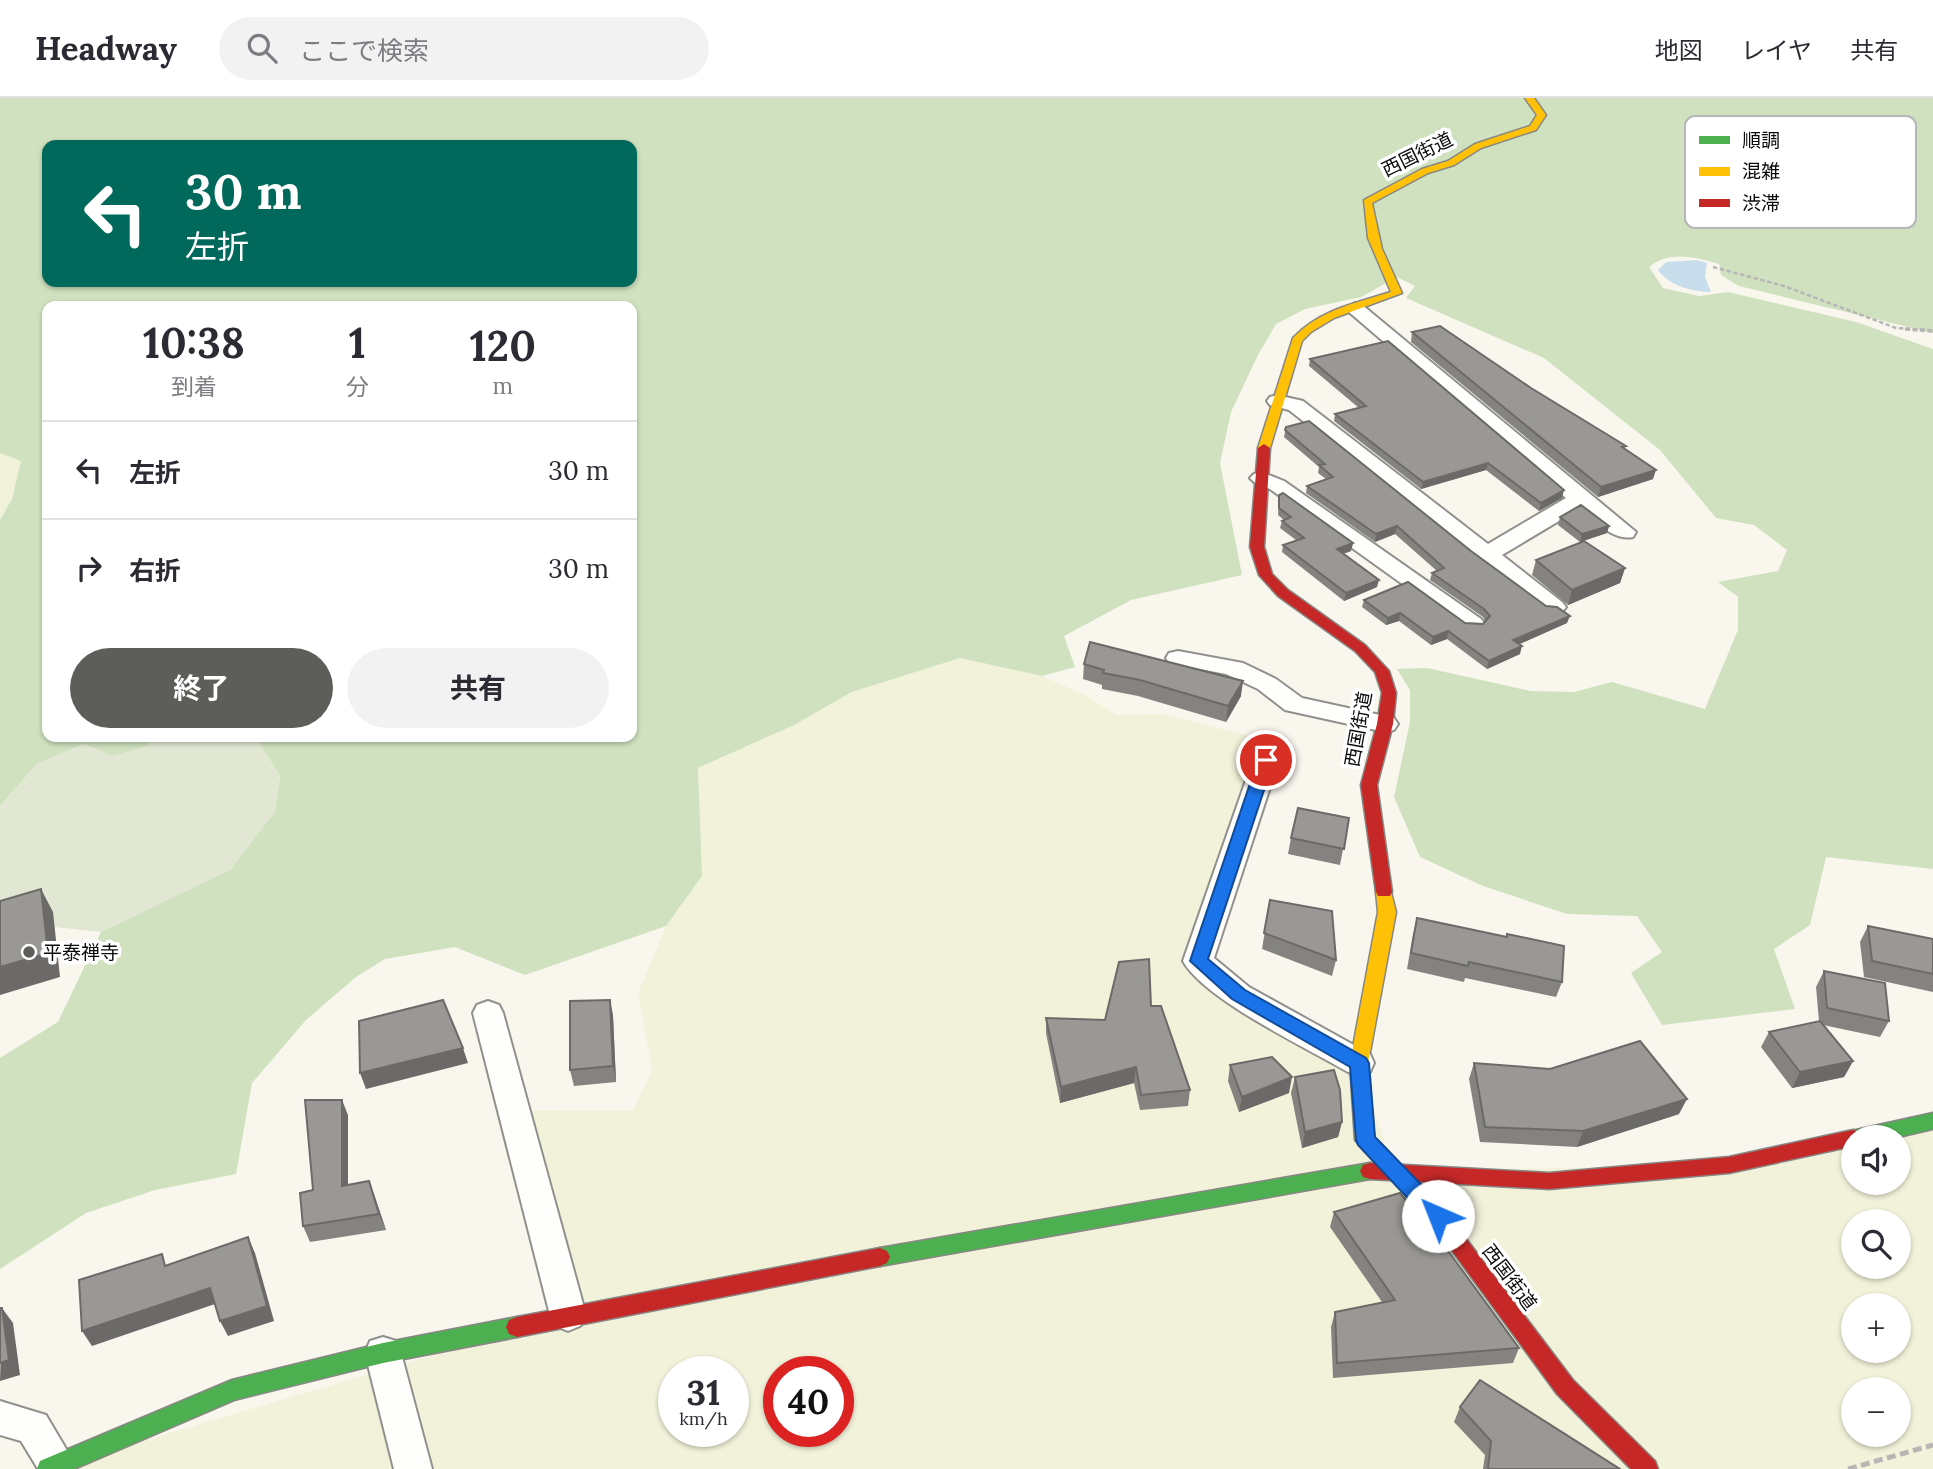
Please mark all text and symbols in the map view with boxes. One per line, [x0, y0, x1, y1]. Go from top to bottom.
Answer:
search box [219, 17, 709, 80]
text: Headway [35, 27, 177, 69]
icon: search [243, 29, 281, 67]
text: ここで検索 [299, 34, 429, 67]
text: 地図 [1655, 35, 1703, 66]
text: レイヤ [1741, 35, 1812, 66]
text: 共有 [1850, 35, 1898, 66]
legend [1685, 116, 1916, 228]
street label: 西国街道 [1378, 127, 1456, 181]
text: 順調 [1742, 128, 1780, 152]
text: 混雑 [1742, 159, 1780, 183]
text: 30 m [185, 160, 302, 222]
icon: left [70, 168, 161, 259]
text: 渋滞 [1742, 191, 1780, 215]
text: 左折 [185, 226, 249, 267]
text: 10:38 [143, 316, 245, 370]
text: 1 [349, 316, 366, 370]
text: 120 [470, 319, 536, 373]
text: m [493, 371, 513, 400]
text: 到着 [171, 372, 217, 401]
text: 分 [346, 372, 369, 401]
icon: left [70, 451, 108, 489]
text: 30 m [548, 454, 609, 487]
text: 左折 [129, 456, 181, 489]
icon: right [70, 549, 108, 587]
text: 30 m [548, 552, 609, 585]
text: 右折 [129, 554, 181, 587]
button: 終了 [70, 648, 333, 728]
button: 共有 [347, 648, 609, 728]
street label: 西国街道 [1340, 689, 1376, 769]
pin [1236, 730, 1296, 790]
icon: arrive [1247, 741, 1285, 779]
place label: 平泰禅寺 [43, 940, 119, 964]
marker: 平泰禅寺 [21, 944, 37, 960]
map controls [1841, 1125, 1911, 1447]
button: sound [1841, 1125, 1911, 1195]
position arrow [1401, 1179, 1475, 1253]
button: search [1841, 1209, 1911, 1279]
street label: 西国街道 [1478, 1239, 1542, 1315]
button: + [1841, 1293, 1911, 1363]
speed limit sign: 40 [763, 1356, 854, 1447]
text: 31 [687, 1370, 720, 1415]
button: − [1841, 1377, 1911, 1447]
text: km/h [679, 1407, 728, 1430]

